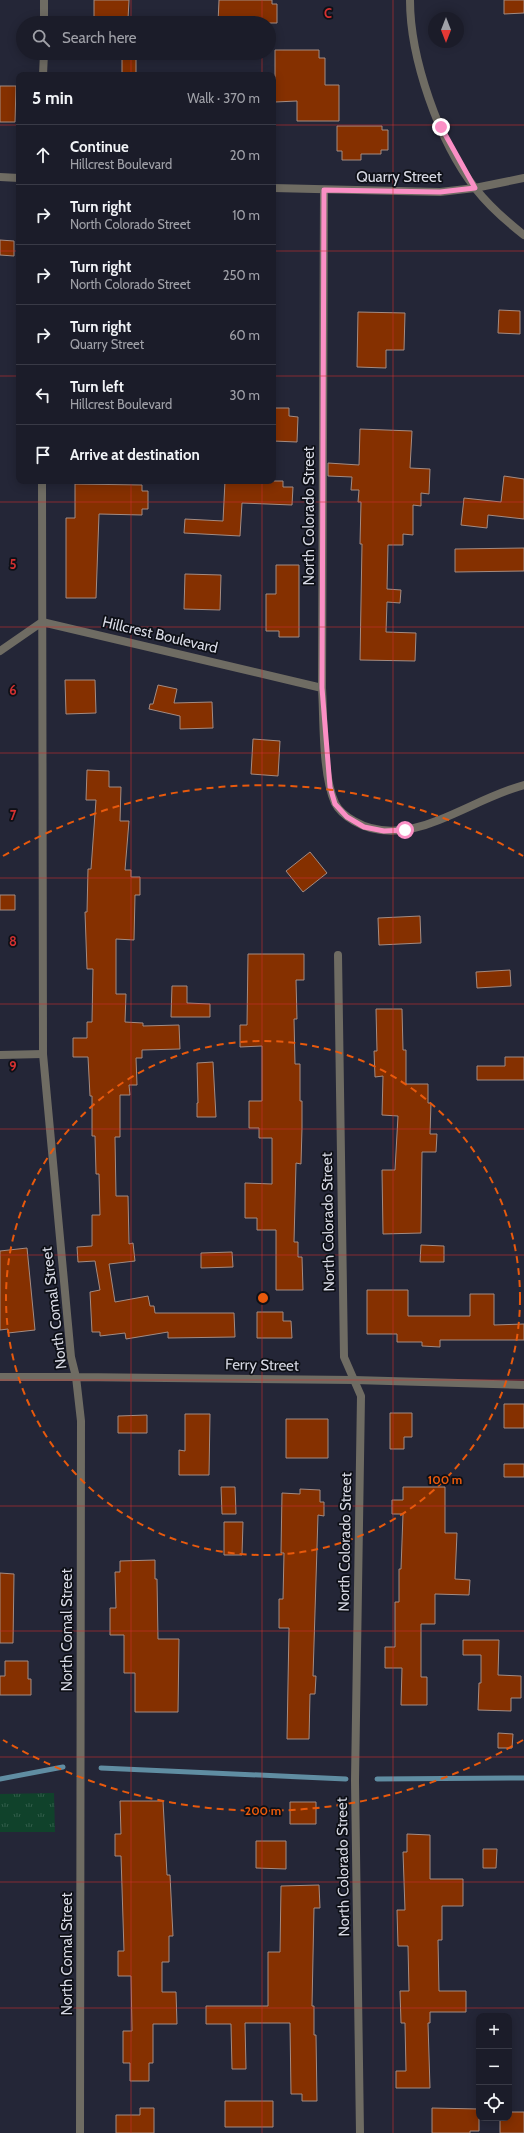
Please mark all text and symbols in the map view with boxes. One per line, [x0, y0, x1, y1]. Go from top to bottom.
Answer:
text: C [324, 5, 332, 21]
north arrow [428, 12, 464, 48]
search box [16, 16, 276, 60]
icon: search [30, 27, 52, 49]
text: Search here [62, 29, 137, 47]
text: 5 min [32, 88, 73, 108]
text: Walk · 370 m [187, 90, 260, 106]
route end [432, 118, 450, 136]
text: Continue [70, 138, 129, 156]
icon: ahead [32, 144, 54, 166]
text: 20 m [230, 147, 260, 163]
text: Hillcrest Boulevard [70, 156, 172, 172]
street label: Quarry Street [356, 168, 442, 186]
text: Turn right [70, 198, 131, 216]
icon: right [32, 204, 54, 226]
text: 10 m [232, 207, 260, 223]
text: North Colorado Street [70, 216, 191, 232]
text: Turn right [70, 258, 131, 276]
icon: right [32, 264, 54, 286]
text: 250 m [223, 267, 260, 283]
text: North Colorado Street [70, 276, 191, 292]
text: Turn right [70, 318, 131, 336]
icon: right [32, 324, 54, 346]
text: 60 m [229, 327, 260, 343]
text: Quarry Street [70, 336, 144, 352]
text: Turn left [70, 378, 124, 396]
icon: left [32, 384, 54, 406]
text: 30 m [230, 387, 260, 403]
text: Hillcrest Boulevard [70, 396, 172, 412]
icon: arrive [32, 444, 54, 466]
text: Arrive at destination [70, 446, 200, 464]
street label: North Colorado Street [300, 446, 318, 586]
text: 5 [10, 556, 17, 572]
street label: Hillcrest Boulevard [101, 613, 219, 657]
text: 6 [9, 682, 17, 698]
text: 7 [10, 807, 17, 823]
route start [396, 821, 414, 839]
text: 8 [9, 933, 17, 949]
text: 9 [9, 1058, 17, 1074]
street label: North Colorado Street [318, 1152, 338, 1292]
street label: North Comal Street [38, 1246, 70, 1370]
centre of rings [256, 1291, 270, 1305]
street label: Ferry Street [225, 1355, 299, 1375]
street label: North Colorado Street [335, 1472, 355, 1612]
text: 100 m [428, 1472, 462, 1487]
street label: North Comal Street [58, 1569, 76, 1692]
street label: North Colorado Street [333, 1797, 353, 1937]
text: 200 m [245, 1803, 281, 1818]
street label: North Comal Street [58, 1893, 76, 2016]
map controls [476, 2013, 512, 2121]
button: + [476, 2013, 512, 2049]
button: − [476, 2049, 512, 2085]
button: locate [476, 2085, 512, 2121]

